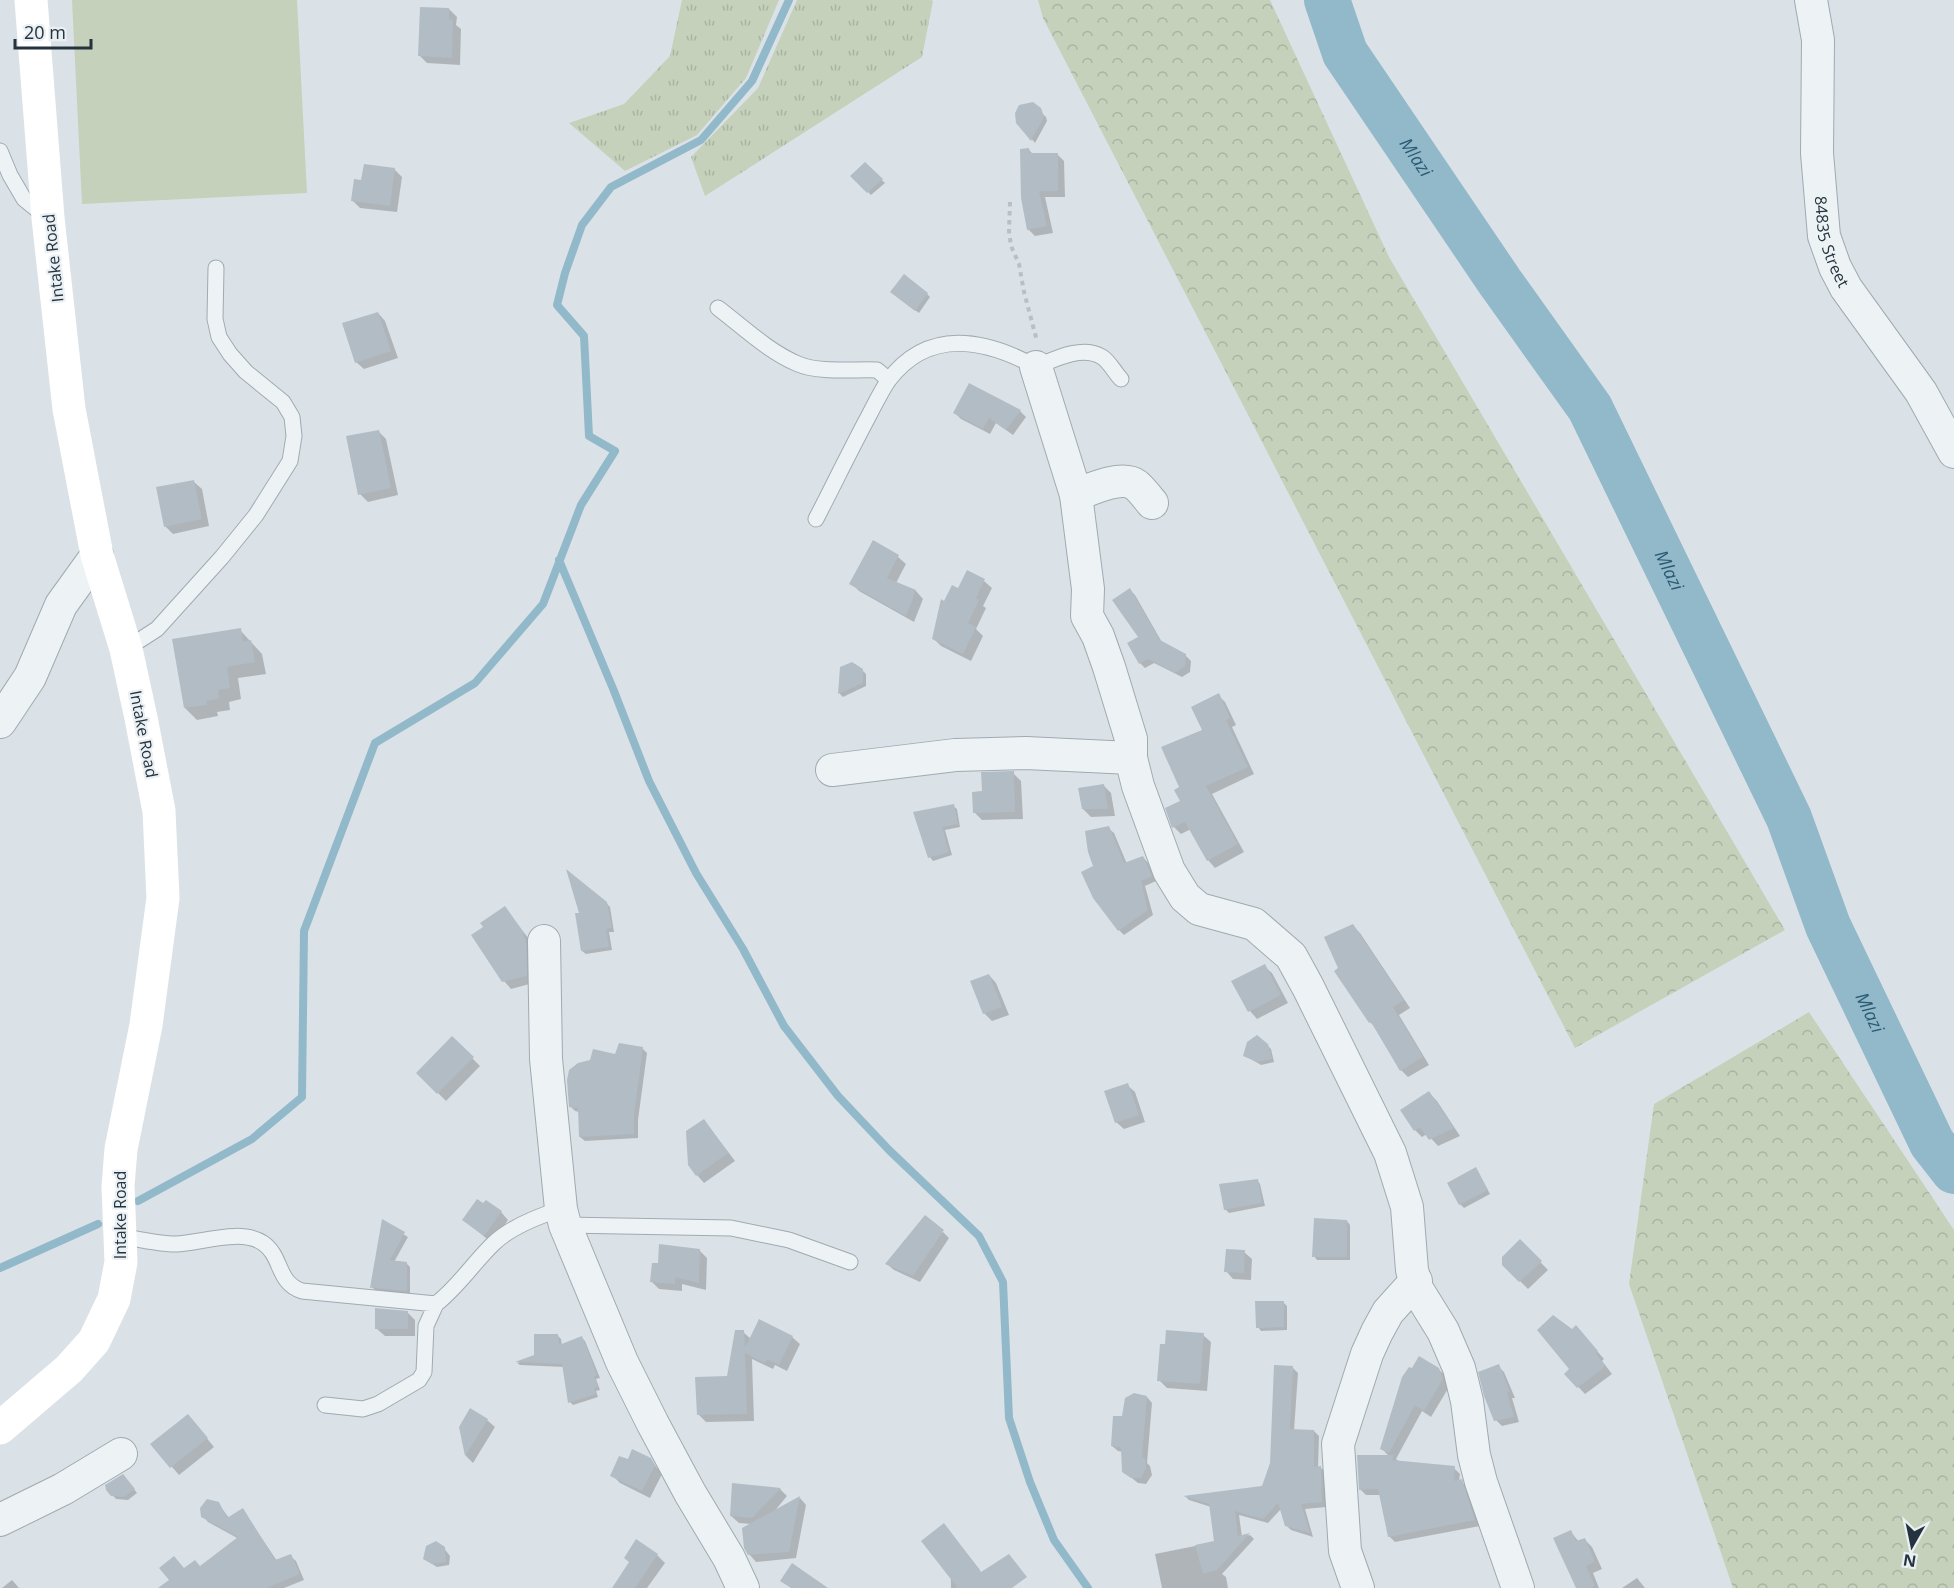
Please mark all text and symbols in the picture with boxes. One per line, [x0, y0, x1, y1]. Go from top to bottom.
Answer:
scale bar [15, 12, 92, 50]
text: 20 m [24, 20, 66, 44]
water label: Mlazi [1395, 133, 1439, 181]
street label: 84835 Street [1810, 195, 1855, 291]
street label: Intake Road [37, 213, 69, 303]
water label: Mlazi [1650, 546, 1690, 595]
street label: Intake Road [125, 688, 163, 780]
water label: Mlazi [1850, 988, 1891, 1037]
street label: Intake Road [109, 1171, 131, 1259]
north arrow [1882, 1516, 1942, 1576]
text: N [1902, 1549, 1918, 1573]

